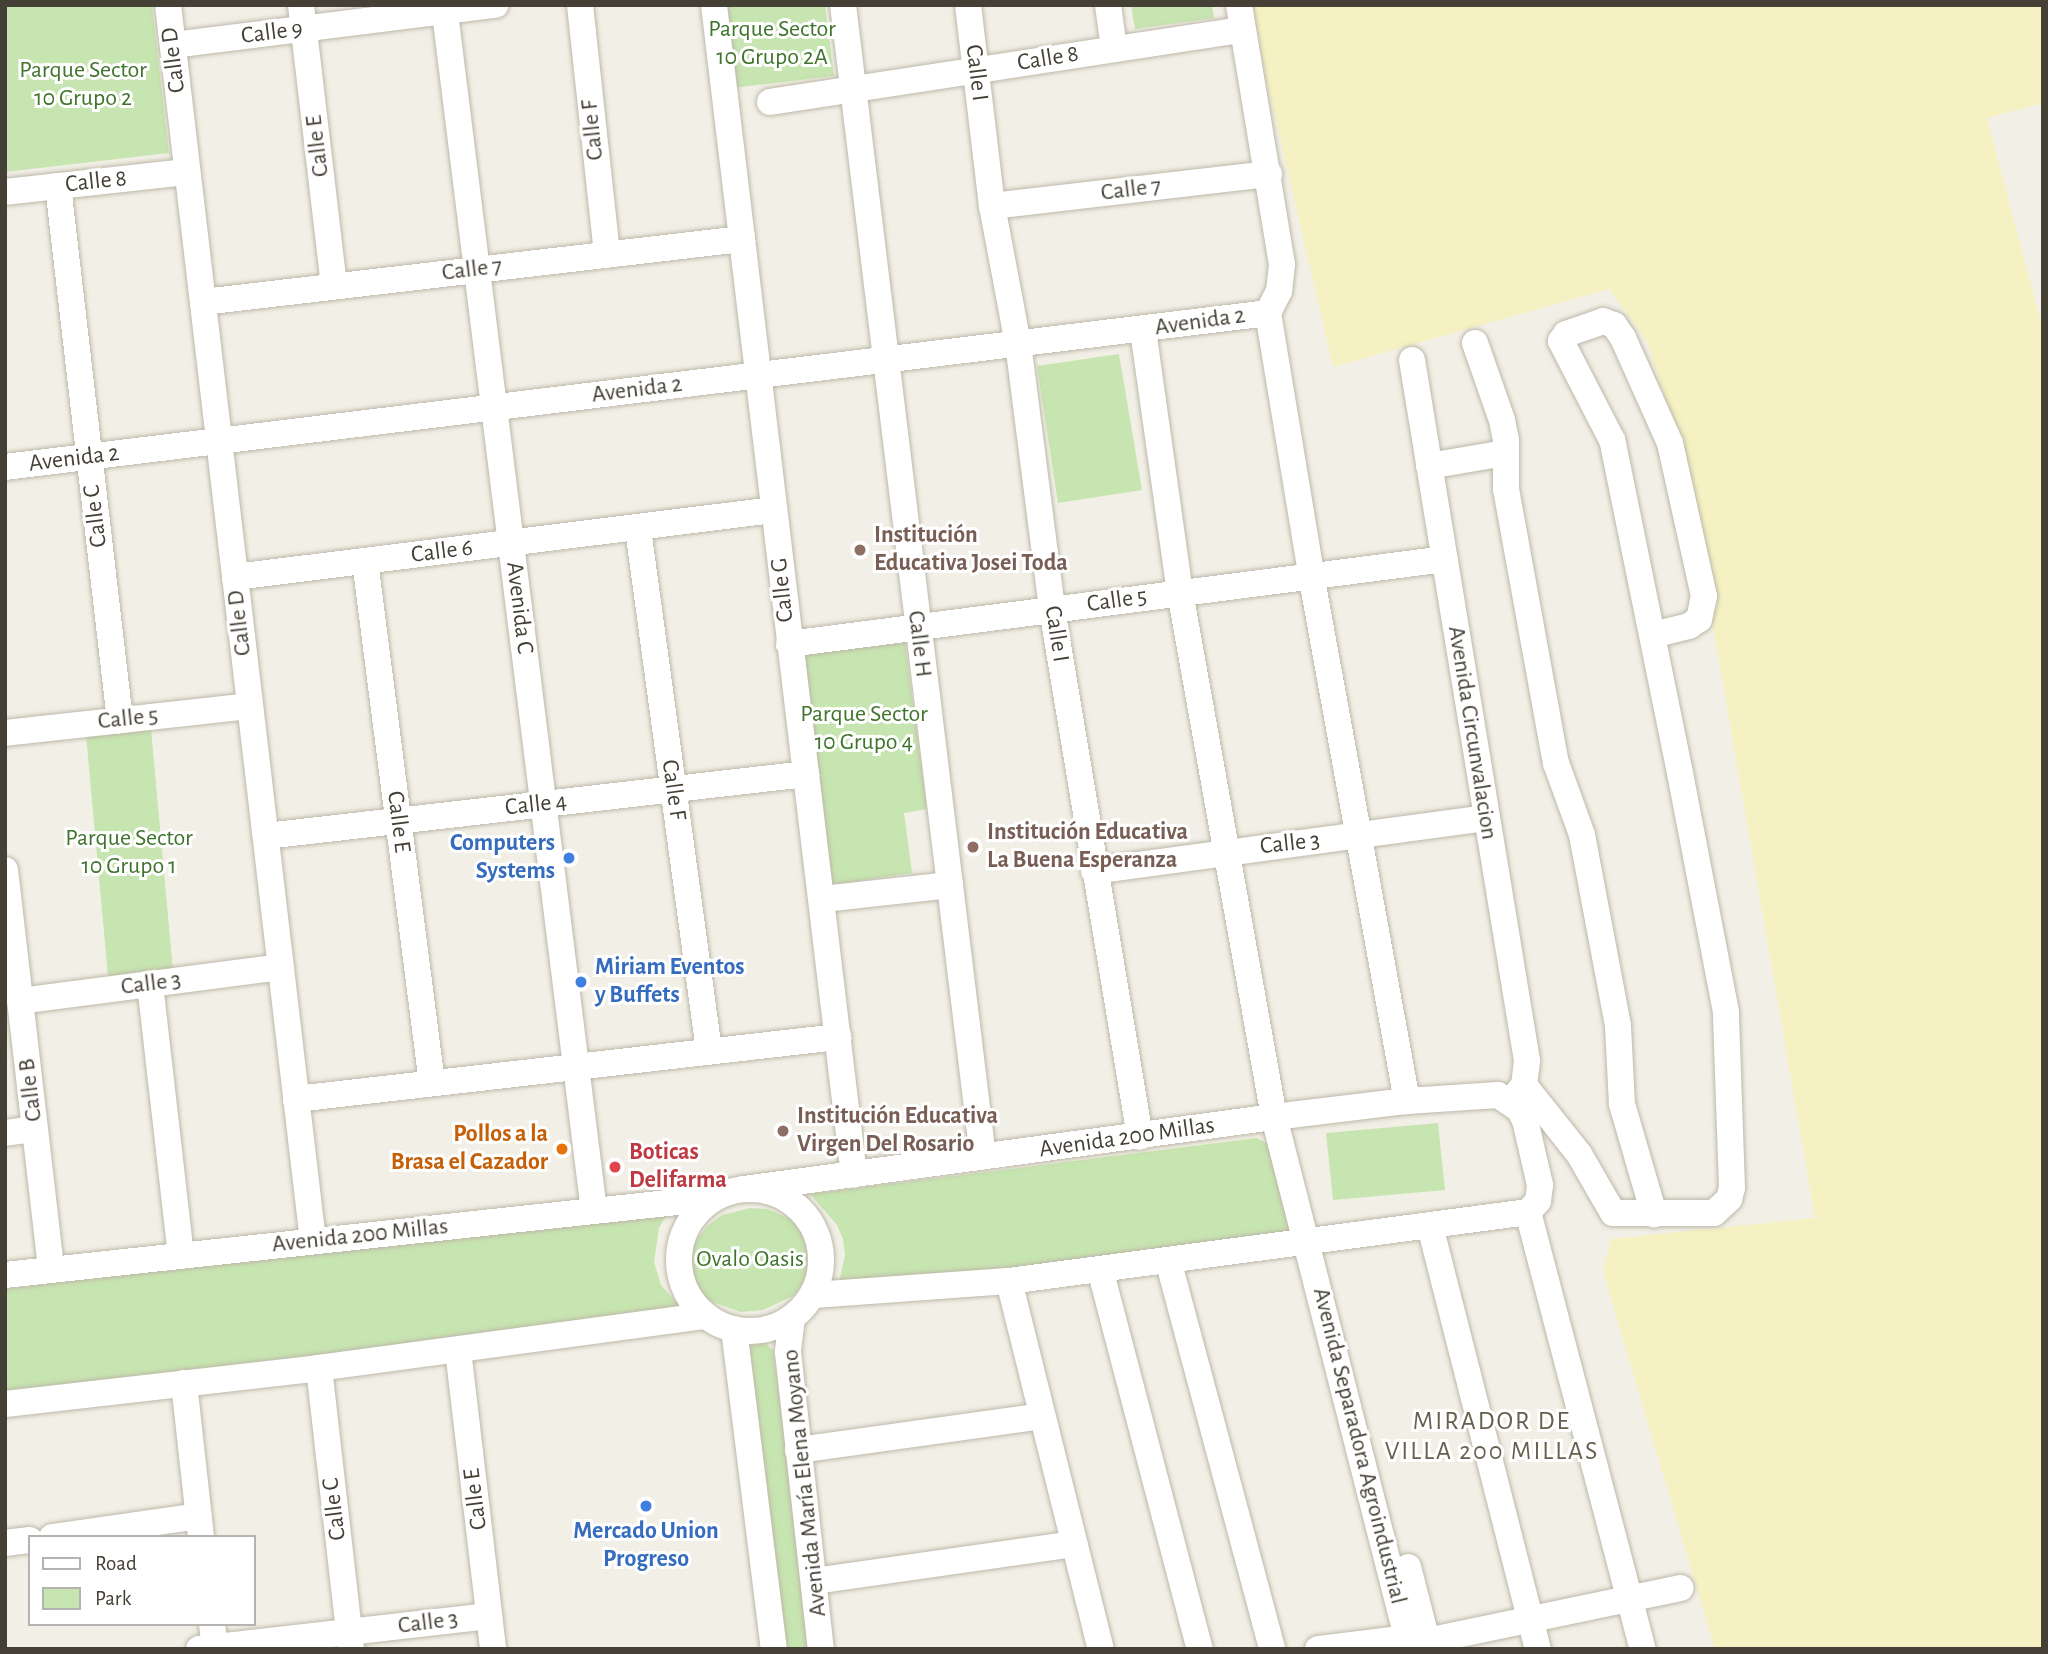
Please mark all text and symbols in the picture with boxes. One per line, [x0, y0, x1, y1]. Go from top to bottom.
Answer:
street label: Calle 9 [240, 15, 304, 51]
park label: Parque Sector 10 Grupo 2A [708, 16, 836, 72]
street label: Calle D [156, 26, 192, 94]
street label: Calle 8 [1015, 40, 1081, 78]
street label: Calle I [958, 43, 994, 103]
park label: Parque Sector 10 Grupo 2 [19, 57, 147, 113]
street label: Calle F [575, 98, 611, 162]
street label: Calle E [300, 113, 336, 179]
street label: Calle 8 [64, 164, 128, 200]
street label: Calle 7 [1099, 172, 1163, 208]
street label: Calle 7 [440, 252, 504, 288]
street label: Avenida 2 [1153, 301, 1247, 343]
street label: Avenida 2 [590, 370, 684, 410]
street label: Avenida 2 [27, 439, 121, 479]
street label: Calle C [78, 483, 114, 549]
place label: Institución Educativa Josei Toda [874, 522, 1068, 578]
street label: Calle 6 [410, 534, 474, 570]
marker: Institución Educativa Josei Toda [852, 542, 868, 558]
street label: Calle G [765, 556, 801, 624]
street label: Avenida C [499, 560, 539, 656]
street label: Calle 5 [1085, 583, 1149, 619]
street label: Calle D [222, 589, 258, 657]
street label: Calle I [1037, 604, 1075, 664]
street label: Calle H [901, 609, 937, 679]
street label: Avenida Circunvalacion [1441, 624, 1503, 842]
park label: Parque Sector 10 Grupo 4 [800, 701, 928, 757]
street label: Calle 5 [96, 702, 160, 736]
street label: Calle F [655, 758, 691, 822]
street label: Calle 4 [504, 787, 568, 823]
street label: Calle E [380, 789, 416, 855]
place label: Institución Educativa La Buena Esperanza [987, 819, 1188, 875]
park label: Parque Sector 10 Grupo 1 [65, 825, 193, 881]
street label: Calle 3 [1258, 827, 1322, 861]
place label: Computers Systems [450, 830, 555, 886]
marker: Institución Educativa La Buena Esperanza [965, 839, 981, 855]
marker: Computers Systems [561, 850, 577, 866]
place label: Miriam Eventos y Buffets [595, 954, 745, 1010]
street label: Calle 3 [119, 966, 183, 1002]
marker: Miriam Eventos y Buffets [573, 974, 589, 990]
street label: Calle B [13, 1057, 49, 1123]
place label: Institución Educativa Virgen Del Rosario [797, 1103, 998, 1159]
street label: Avenida 200 Millas [1037, 1111, 1217, 1165]
place label: Pollos a la Brasa el Cazador [391, 1121, 548, 1177]
marker: Institución Educativa Virgen Del Rosario [775, 1123, 791, 1139]
place label: Boticas Delifarma [629, 1139, 727, 1195]
marker: Pollos a la Brasa el Cazador [554, 1141, 570, 1157]
marker: Boticas Delifarma [607, 1159, 623, 1175]
street label: Avenida 200 Millas [271, 1212, 449, 1260]
park label: Ovalo Oasis [696, 1246, 804, 1274]
street label: Avenida Separadora Agroindustrial [1306, 1285, 1412, 1607]
street label: Avenida María Elena Moyano [777, 1348, 833, 1618]
district label: MIRADOR DE VILLA 200 MILLAS [1387, 1406, 1597, 1468]
street label: Calle E [458, 1466, 494, 1532]
street label: Calle C [317, 1476, 353, 1542]
marker: Mercado Union Progreso [638, 1498, 654, 1514]
place label: Mercado Union Progreso [573, 1518, 719, 1574]
legend [28, 1535, 256, 1626]
text: Road [95, 1553, 137, 1574]
text: Park [95, 1588, 131, 1609]
street label: Calle 3 [396, 1605, 460, 1641]

